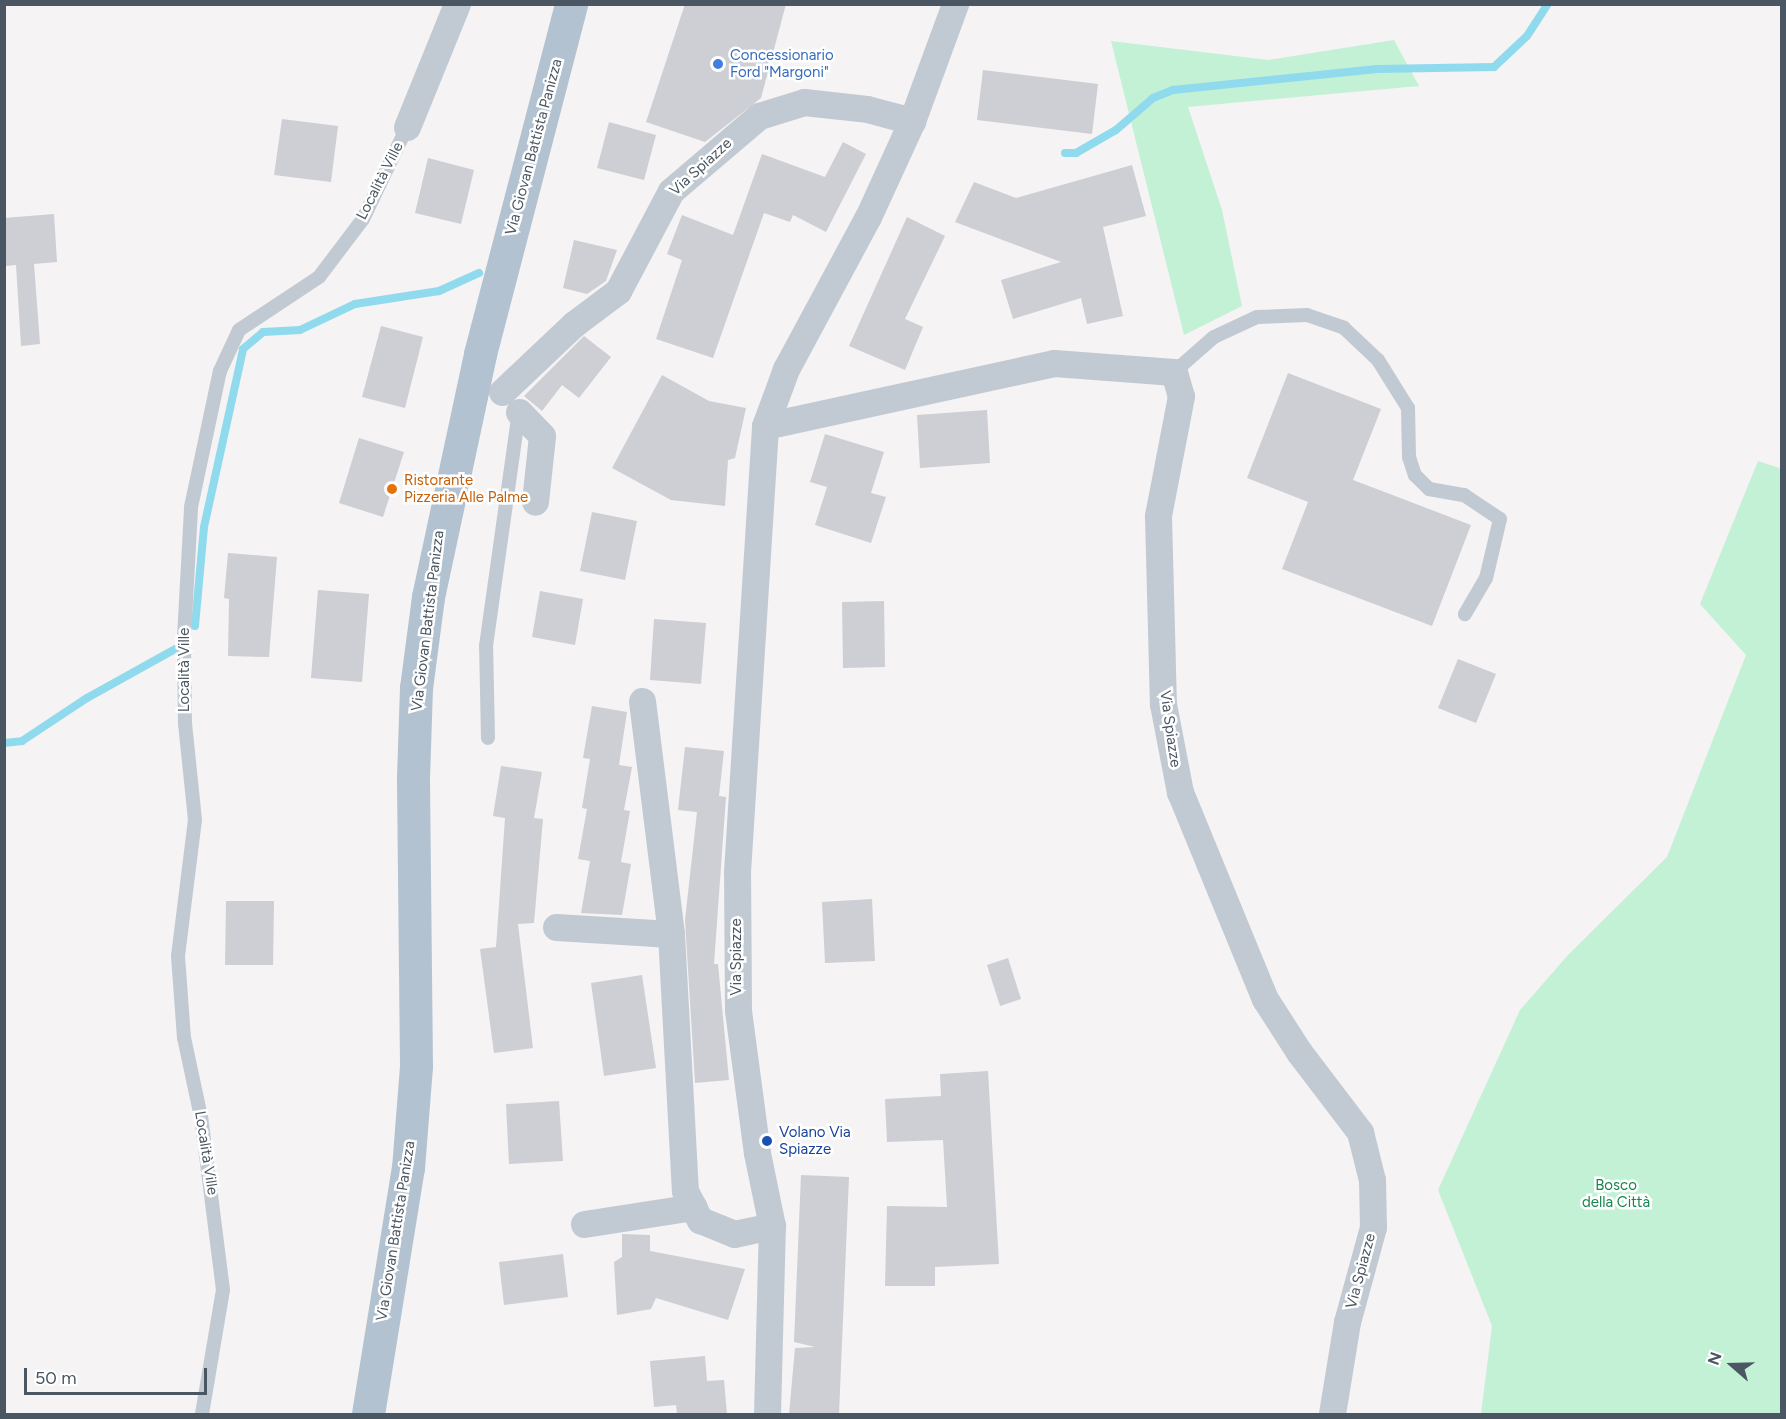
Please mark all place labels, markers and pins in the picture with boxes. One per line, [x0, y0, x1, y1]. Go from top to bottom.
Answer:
place label: Concessionario Ford "Margoni" [730, 46, 834, 81]
marker: Concessionario Ford "Margoni" [711, 57, 725, 71]
place label: Ristorante Pizzeria Alle Palme [404, 471, 528, 506]
marker: Ristorante Pizzeria Alle Palme [385, 482, 399, 496]
place label: Volano Via Spiazze [779, 1123, 851, 1158]
marker: Volano Via Spiazze [760, 1134, 774, 1148]

